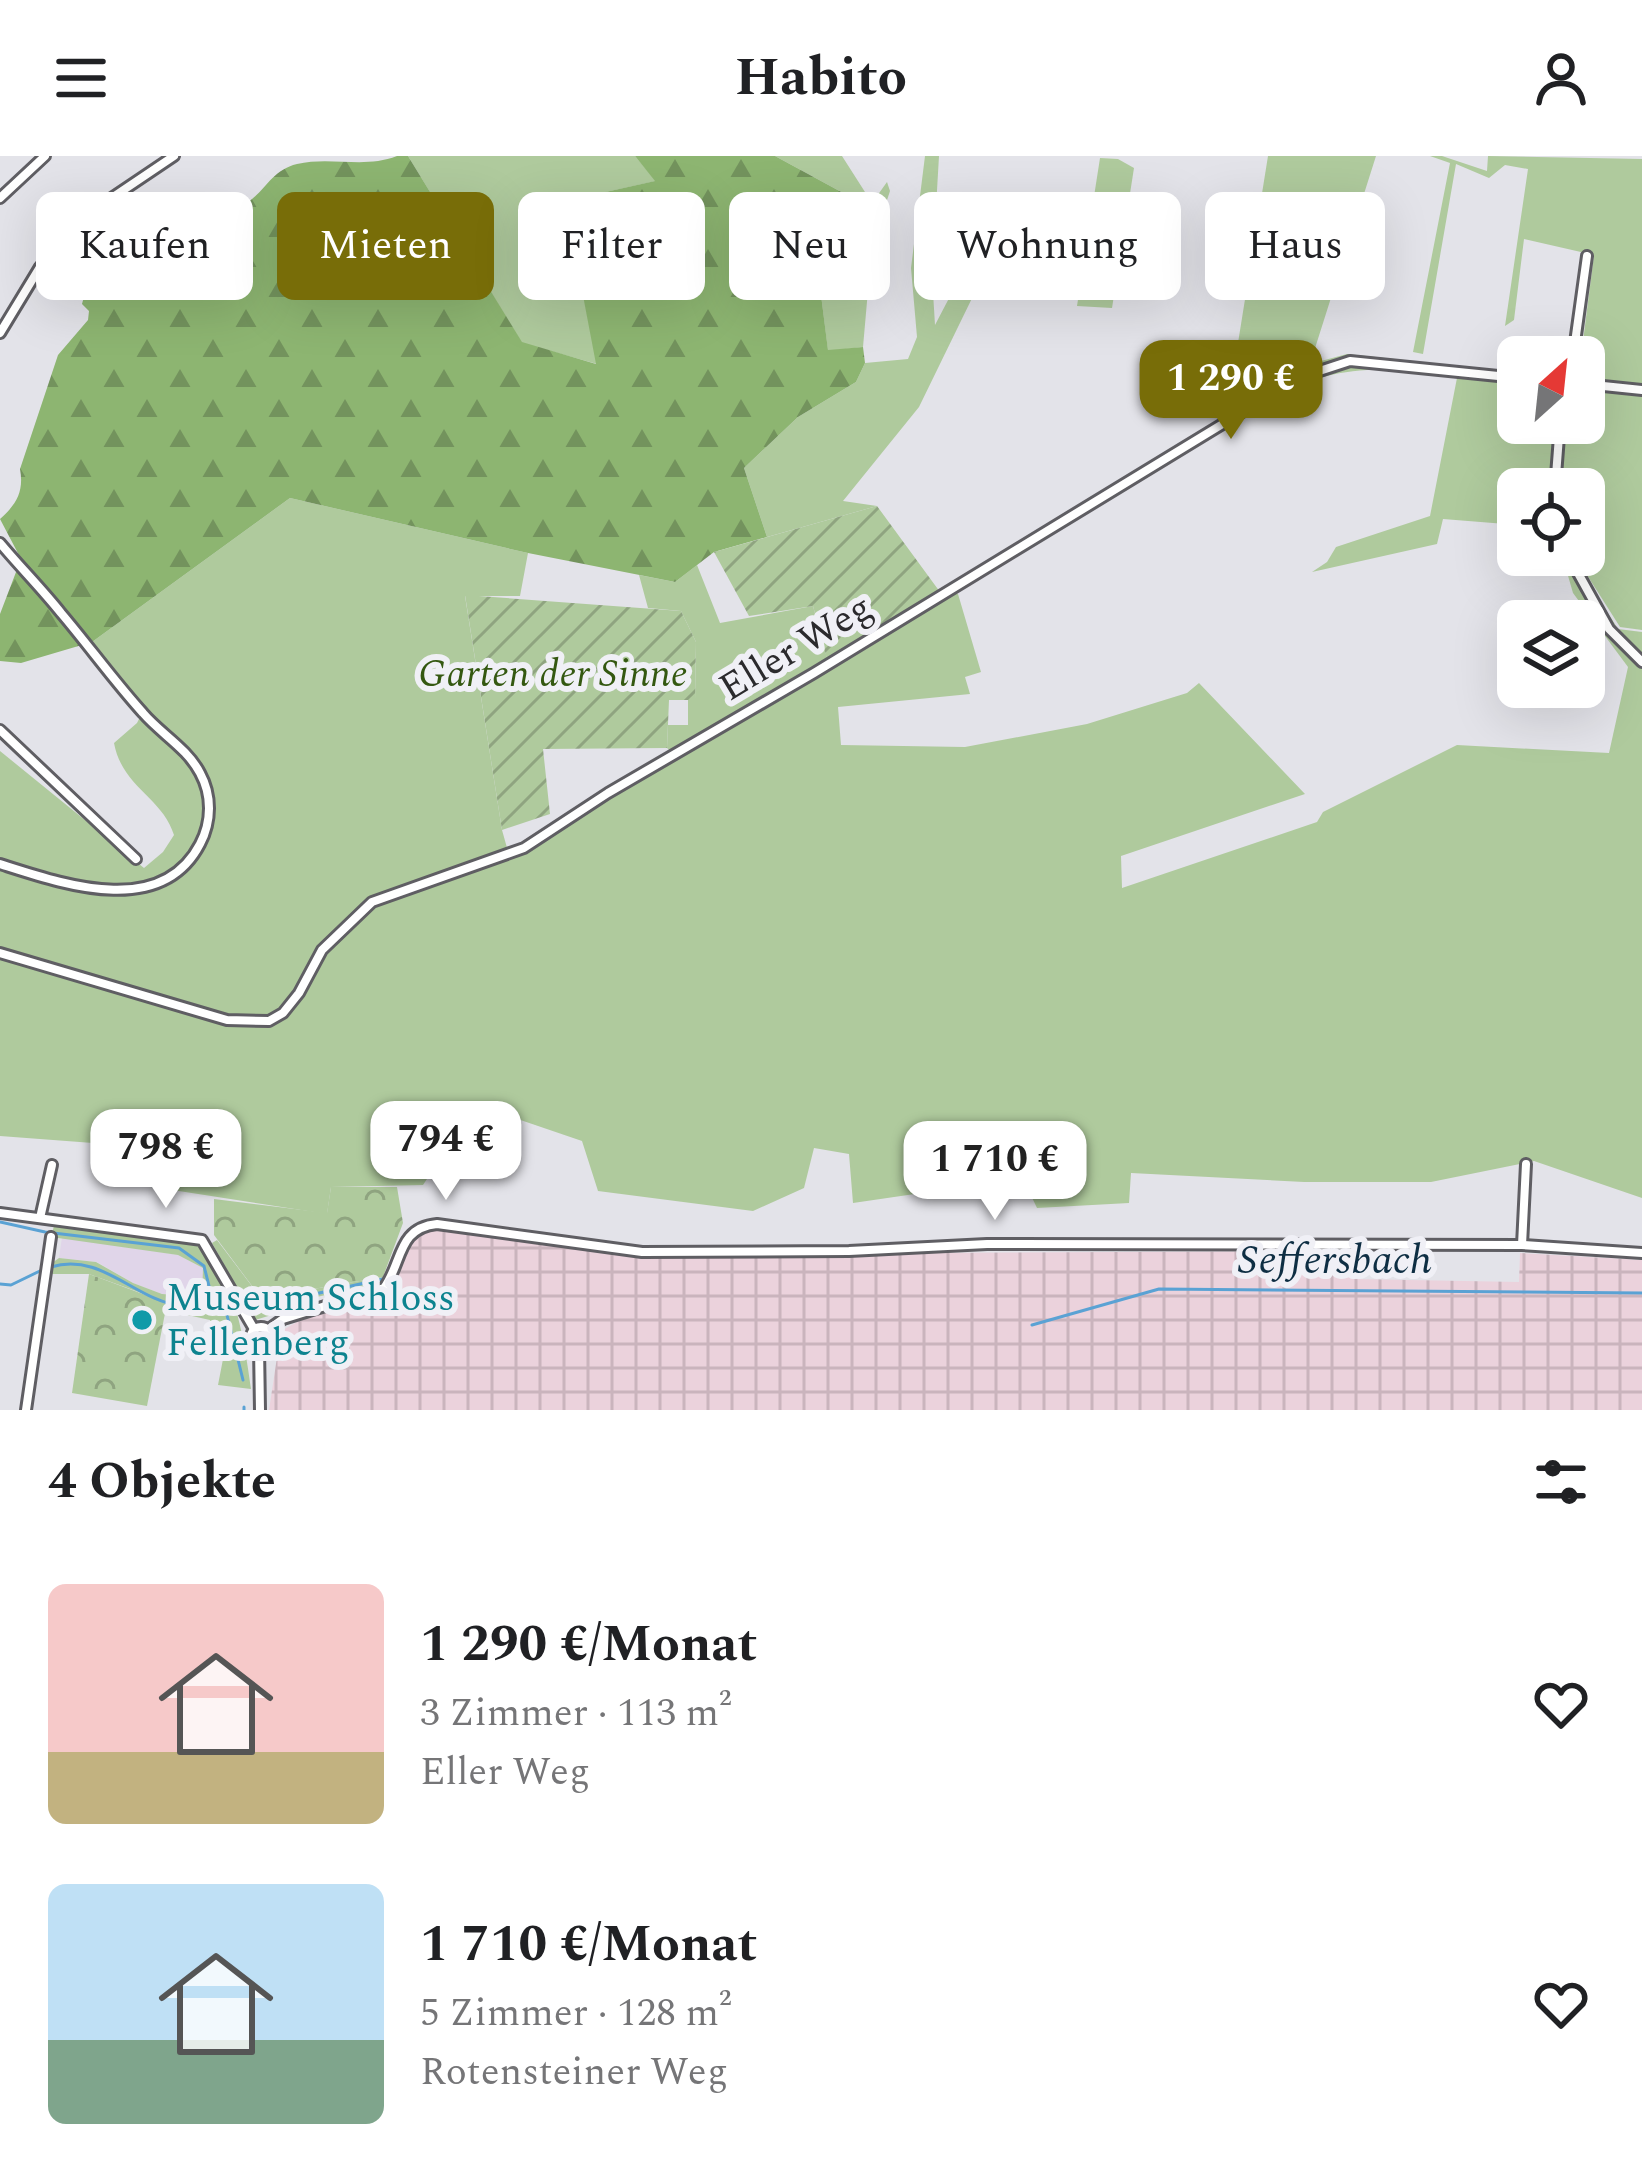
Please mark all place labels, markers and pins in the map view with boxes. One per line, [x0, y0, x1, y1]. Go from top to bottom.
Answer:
pin: 1 290 € [1120, 340, 1342, 442]
pin: 794 € [362, 1101, 530, 1203]
pin: 798 € [82, 1109, 250, 1211]
pin: 1 710 € [884, 1121, 1106, 1223]
place label: Museum Schloss Fellenberg [166, 1269, 455, 1373]
marker: Museum Schloss Fellenberg [129, 1307, 155, 1333]

